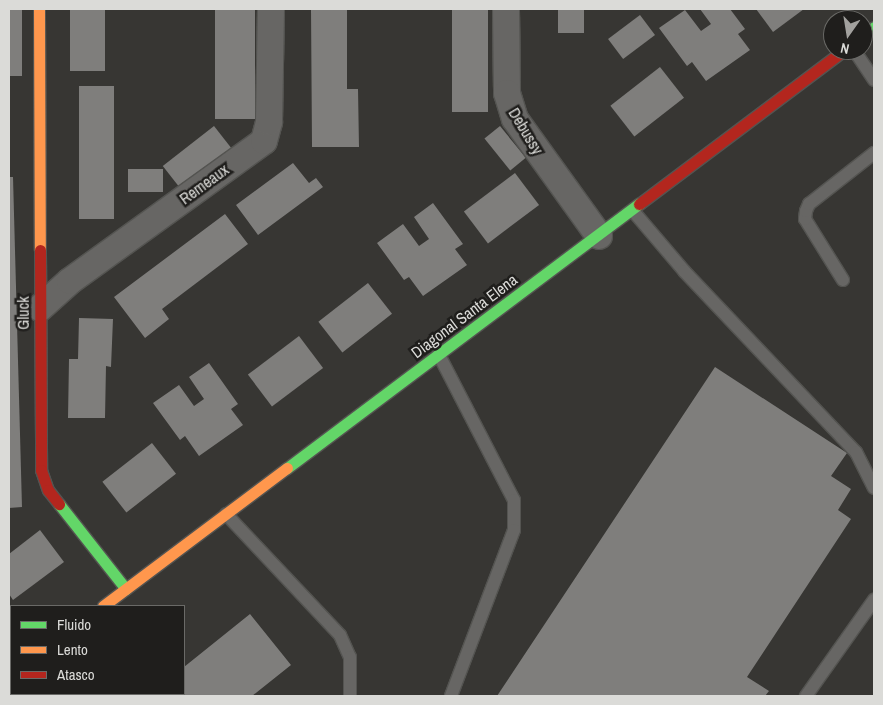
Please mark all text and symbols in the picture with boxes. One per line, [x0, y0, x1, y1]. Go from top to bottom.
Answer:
north arrow [823, 10, 873, 60]
text: N [839, 39, 851, 58]
street label: Debussy [505, 104, 547, 158]
street label: Remeaux [176, 160, 232, 208]
street label: Diagonal Santa Elena [407, 270, 521, 362]
street label: Gluck [13, 296, 33, 330]
legend [10, 605, 185, 695]
text: Fluido [57, 614, 91, 635]
text: Lento [57, 639, 88, 660]
text: Atasco [57, 664, 95, 685]

